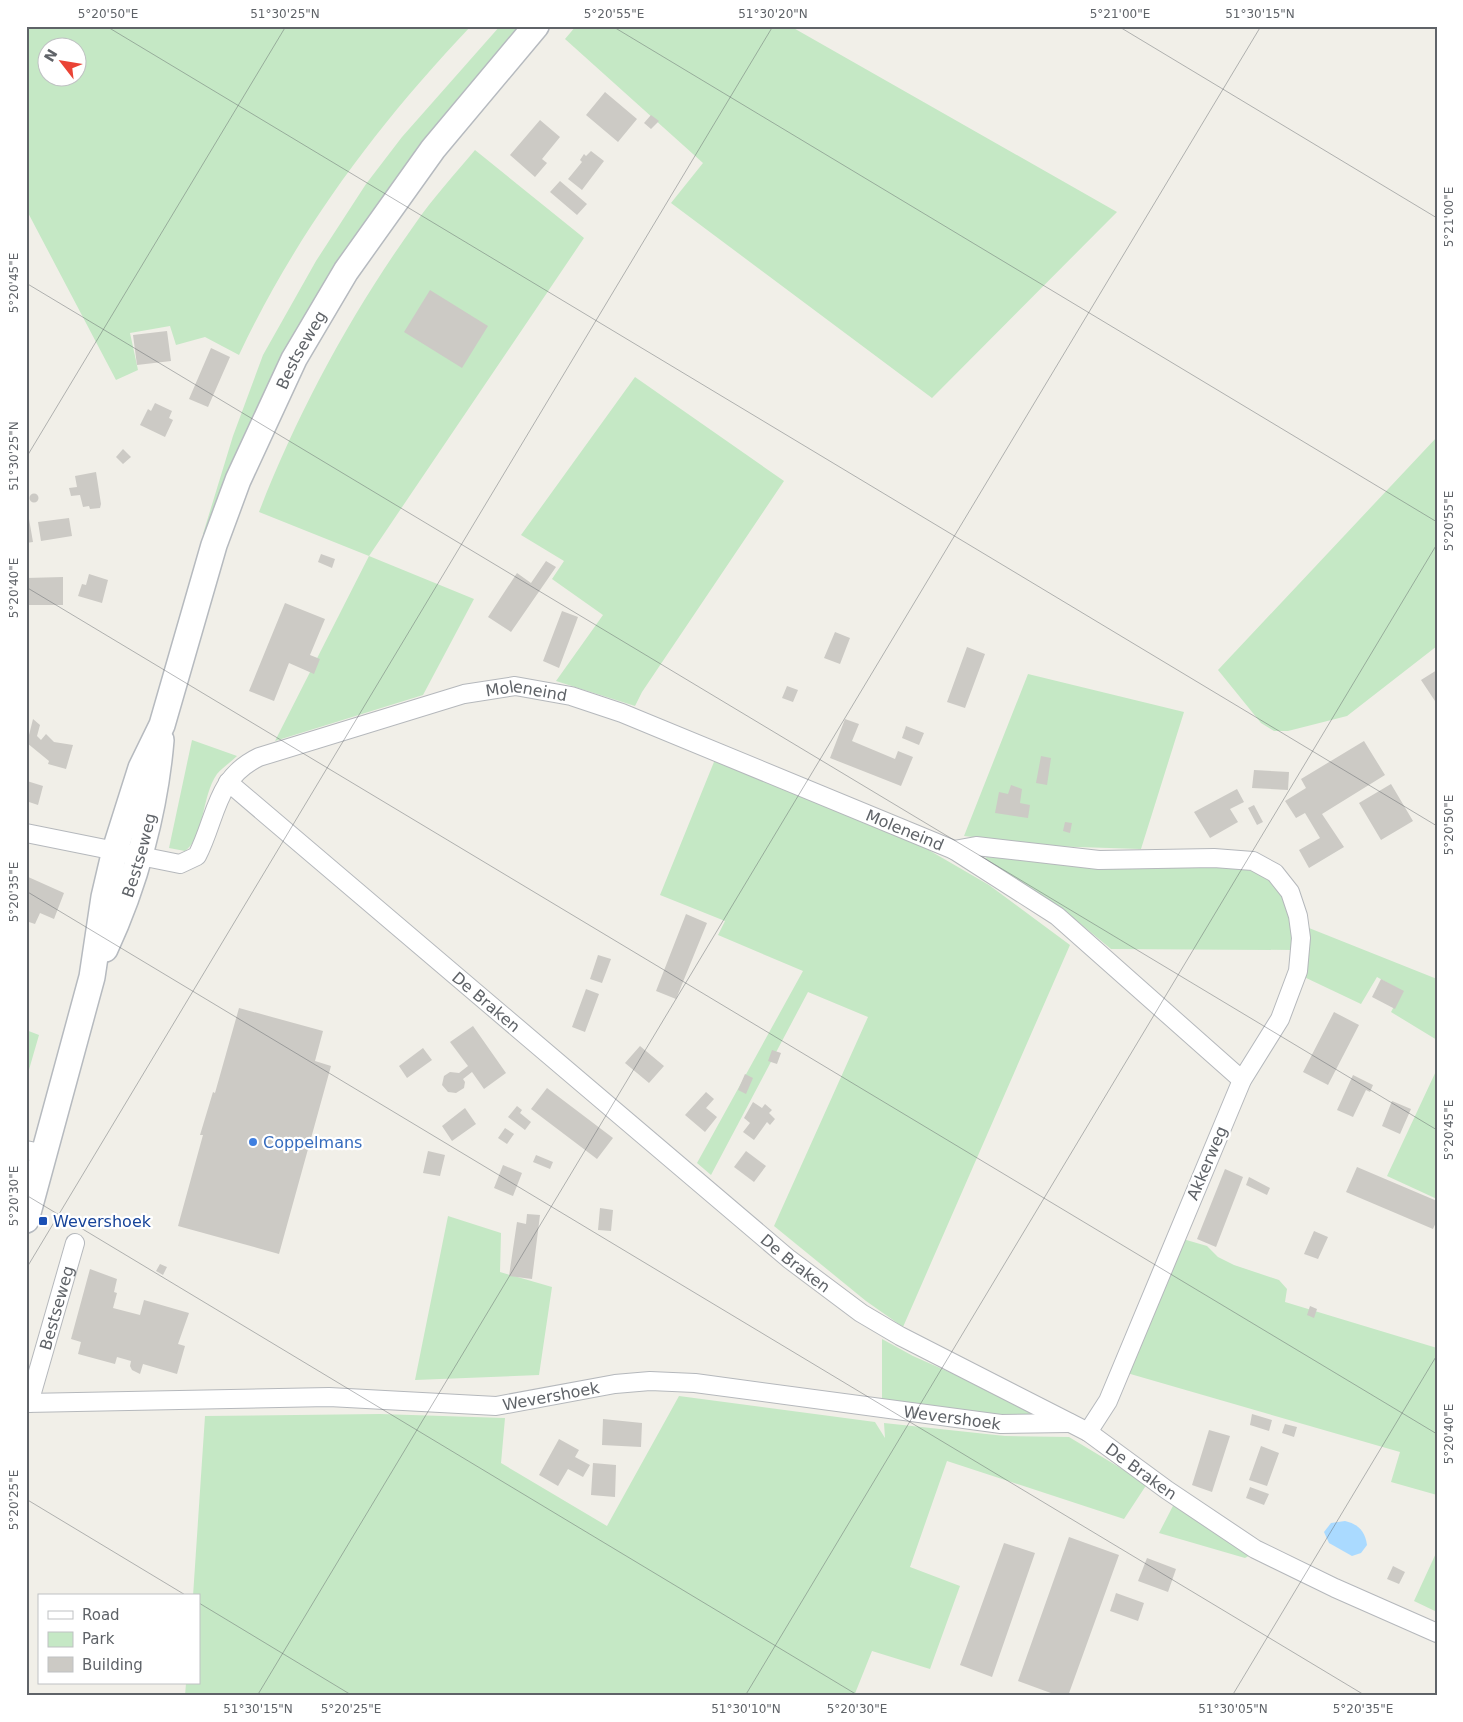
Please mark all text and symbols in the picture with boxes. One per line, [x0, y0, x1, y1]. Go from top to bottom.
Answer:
text: 5°20'50"E [78, 7, 138, 21]
text: 51°30'25"N [250, 7, 320, 21]
text: 5°20'55"E [584, 7, 644, 21]
text: 51°30'20"N [738, 7, 808, 21]
text: 5°21'00"E [1090, 7, 1150, 21]
text: 51°30'15"N [1225, 7, 1295, 21]
north arrow [38, 38, 88, 88]
text: N [41, 46, 61, 64]
text: 5°21'00"E [1442, 187, 1456, 247]
text: 5°20'45"E [7, 253, 21, 313]
street label: Bestseweg [272, 307, 330, 392]
text: 51°30'25"N [7, 421, 21, 491]
text: 5°20'55"E [1442, 491, 1456, 551]
text: 5°20'40"E [7, 558, 21, 618]
street label: Moleneind [484, 676, 569, 705]
text: 5°20'50"E [1442, 795, 1456, 855]
street label: Moleneind [863, 805, 947, 854]
street label: Bestseweg [118, 811, 159, 900]
text: 5°20'35"E [7, 862, 21, 922]
street label: De Braken [448, 967, 524, 1036]
text: 5°20'45"E [1442, 1100, 1456, 1160]
street label: Akkerweg [1183, 1123, 1231, 1203]
place label: Coppelmans [263, 1133, 362, 1152]
marker: Coppelmans [247, 1136, 259, 1148]
text: 5°20'30"E [7, 1166, 21, 1226]
place label: Wevershoek [53, 1212, 152, 1231]
marker: Wevershoek [37, 1215, 49, 1227]
street label: De Braken [757, 1230, 834, 1296]
street label: Bestseweg [35, 1264, 77, 1352]
street label: Wevershoek [501, 1377, 601, 1414]
street label: Wevershoek [902, 1402, 1003, 1433]
text: 5°20'40"E [1442, 1404, 1456, 1464]
street label: De Braken [1102, 1439, 1181, 1503]
text: 5°20'25"E [7, 1470, 21, 1530]
legend [38, 1594, 200, 1684]
text: Road [82, 1606, 120, 1624]
text: Park [82, 1630, 115, 1648]
text: Building [82, 1656, 143, 1674]
text: 51°30'15"N [223, 1702, 293, 1716]
text: 5°20'25"E [321, 1702, 381, 1716]
text: 51°30'10"N [711, 1702, 781, 1716]
text: 5°20'30"E [827, 1702, 887, 1716]
text: 51°30'05"N [1198, 1702, 1268, 1716]
text: 5°20'35"E [1333, 1702, 1393, 1716]

